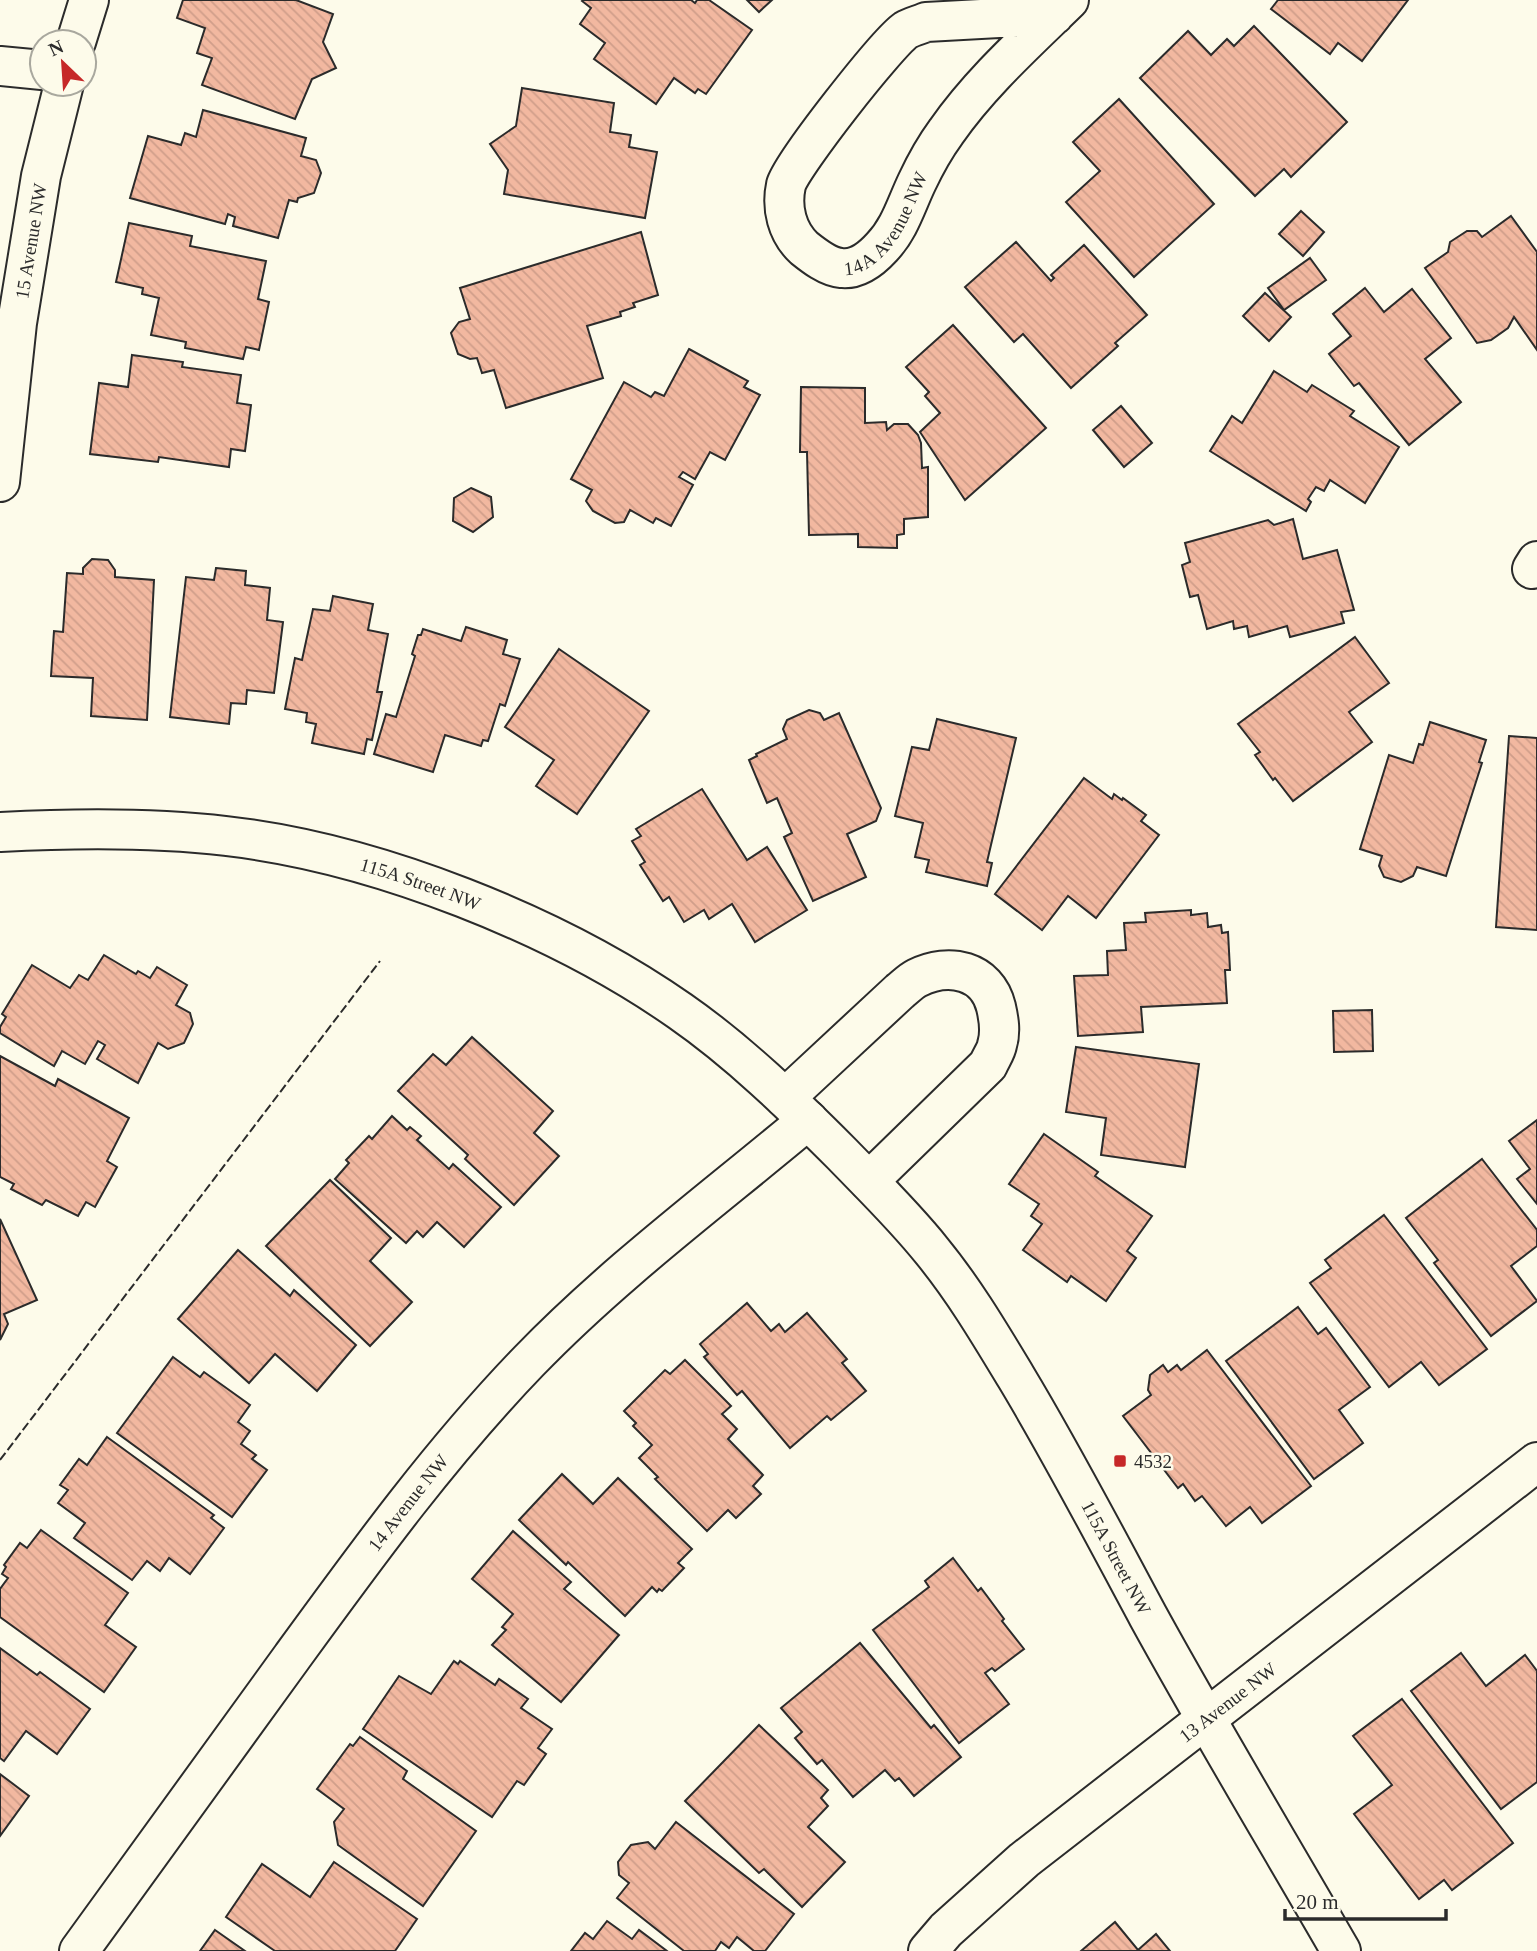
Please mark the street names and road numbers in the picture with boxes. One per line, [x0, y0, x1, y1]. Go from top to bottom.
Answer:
street label: 14A Avenue NW [842, 168, 931, 279]
street label: 15 Avenue NW [11, 182, 50, 300]
street label: 115A Street NW [358, 853, 484, 914]
street label: 14 Avenue NW [363, 1450, 452, 1555]
street label: 115A Street NW [1078, 1497, 1156, 1618]
street label: 13 Avenue NW [1175, 1658, 1280, 1746]

